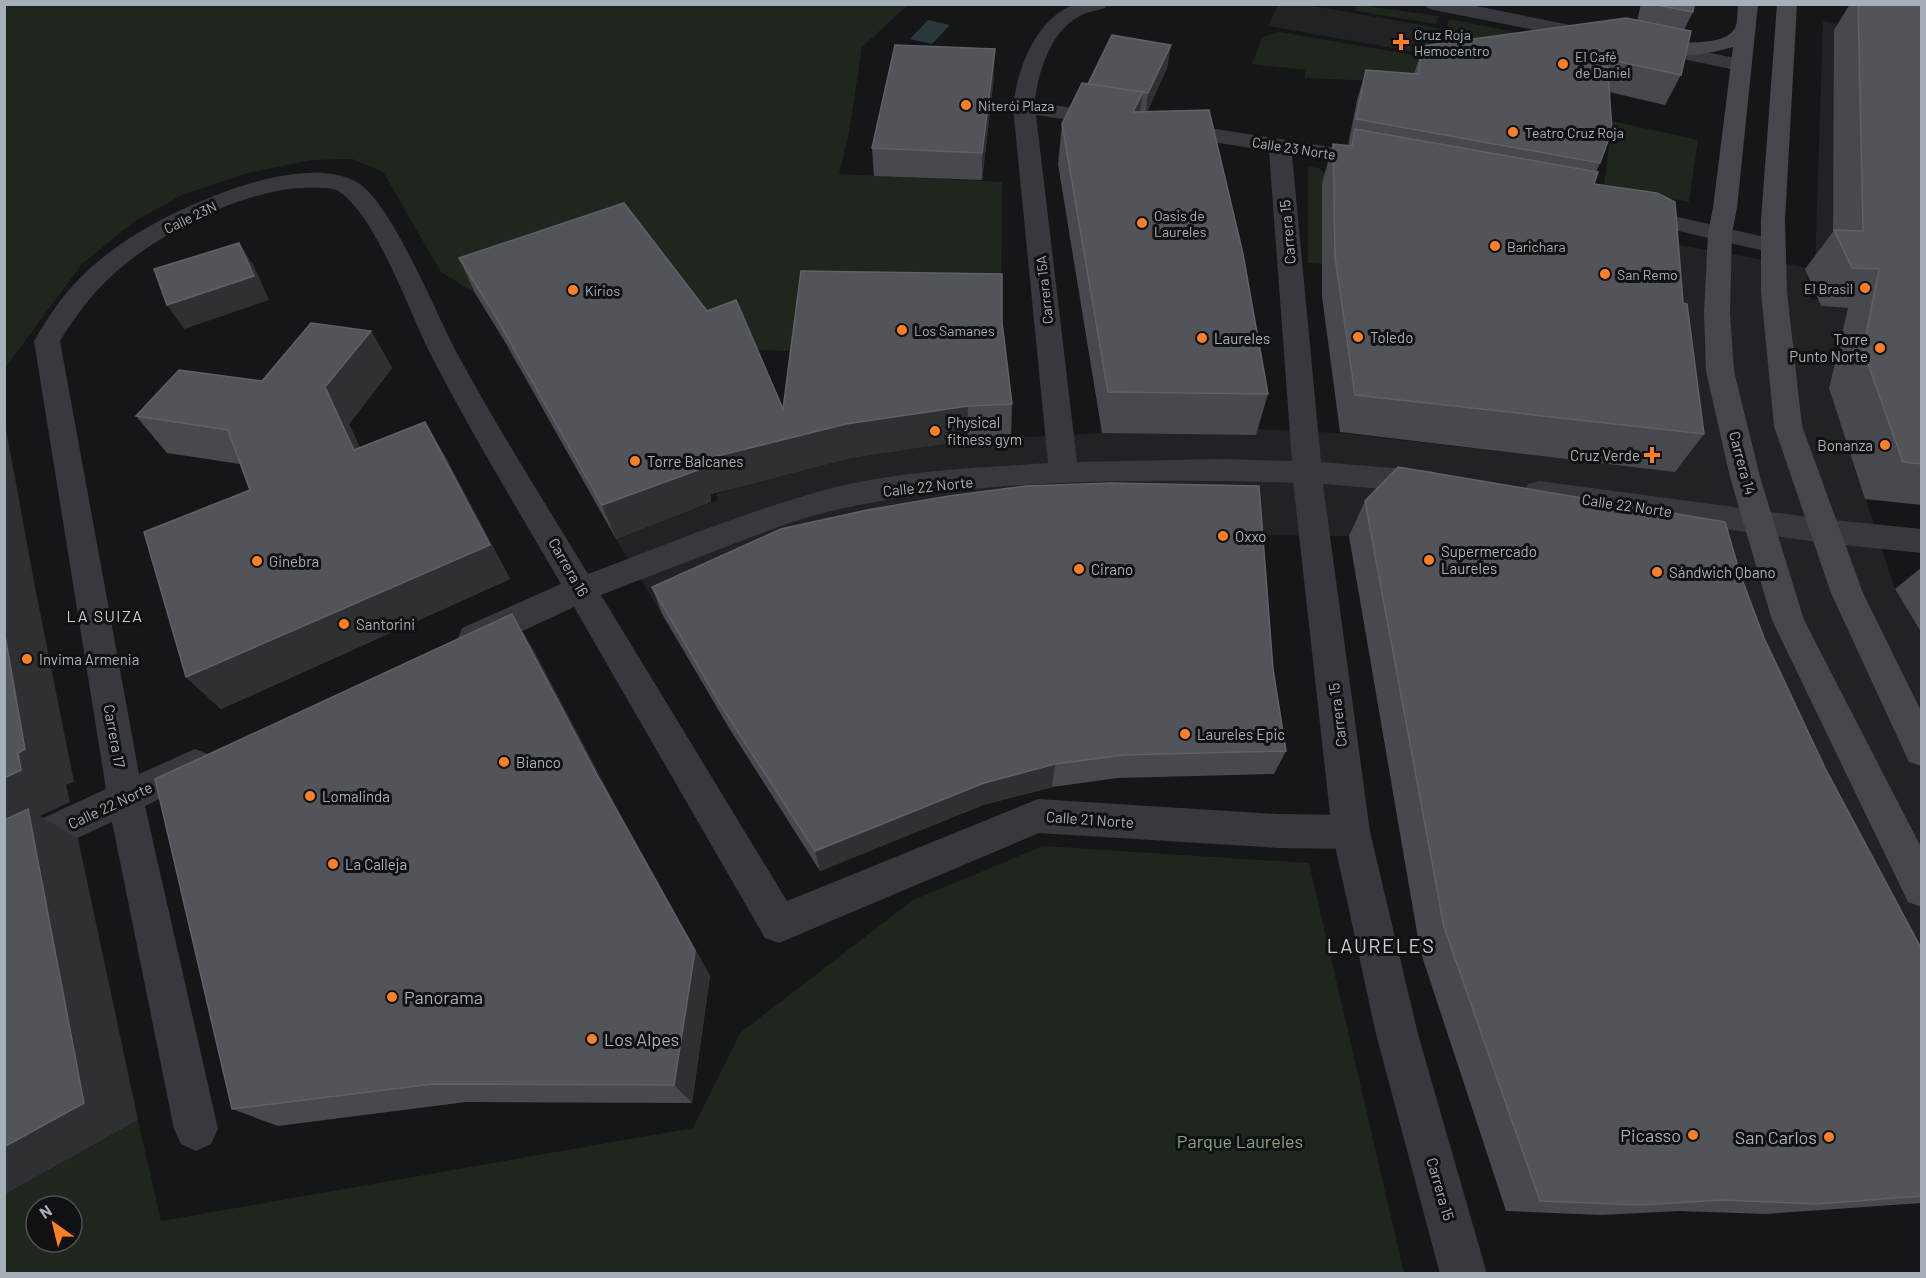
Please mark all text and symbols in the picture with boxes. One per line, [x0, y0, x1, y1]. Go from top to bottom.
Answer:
place label: Cruz Roja Hemocentro [1414, 26, 1490, 59]
marker: Cruz Roja Hemocentro [1392, 33, 1410, 51]
place label: El Café de Daniel [1575, 48, 1630, 81]
marker: El Café de Daniel [1556, 57, 1570, 71]
place label: Niterói Plaza [978, 97, 1054, 114]
marker: Niterói Plaza [959, 98, 973, 112]
place label: Teatro Cruz Roja [1525, 124, 1624, 141]
marker: Teatro Cruz Roja [1506, 125, 1520, 139]
street label: Calle 23 Norte [1251, 133, 1337, 163]
street label: Calle 23N [161, 197, 219, 237]
street label: Carrera 15 [1275, 199, 1299, 265]
place label: Oasis de Laureles [1154, 207, 1207, 240]
marker: Oasis de Laureles [1135, 216, 1149, 230]
place label: Barichara [1507, 238, 1566, 255]
marker: Barichara [1488, 239, 1502, 253]
street label: Carrera 15A [1032, 254, 1056, 325]
place label: San Remo [1617, 266, 1678, 283]
marker: San Remo [1598, 267, 1612, 281]
place label: El Brasil [1804, 280, 1853, 297]
marker: El Brasil [1858, 281, 1872, 295]
place label: Kirios [585, 282, 620, 299]
marker: Kirios [566, 283, 580, 297]
place label: Los Samanes [914, 322, 995, 339]
marker: Los Samanes [895, 323, 909, 337]
place label: Toledo [1370, 328, 1413, 346]
place label: Laureles [1214, 329, 1270, 347]
marker: Toledo [1351, 330, 1365, 344]
place label: Torre Punto Norte [1789, 330, 1868, 365]
marker: Laureles [1195, 331, 1209, 345]
marker: Torre Punto Norte [1873, 341, 1887, 355]
place label: Physical fitness gym [947, 413, 1022, 448]
marker: Physical fitness gym [928, 424, 942, 438]
street label: Carrera 14 [1726, 429, 1760, 497]
place label: Bonanza [1817, 436, 1873, 454]
marker: Bonanza [1878, 438, 1892, 452]
place label: Cruz Verde [1570, 446, 1640, 464]
marker: Cruz Verde [1645, 448, 1659, 462]
place label: Torre Balcanes [647, 452, 743, 470]
marker: Torre Balcanes [628, 454, 642, 468]
street label: Calle 22 Norte [882, 472, 974, 500]
street label: Calle 22 Norte [1581, 490, 1673, 520]
place label: Oxxo [1235, 527, 1267, 545]
marker: Oxxo [1216, 529, 1230, 543]
street label: Carrera 16 [545, 535, 593, 599]
place label: Supermercado Laureles [1441, 542, 1537, 577]
place label: Ginebra [269, 552, 319, 570]
marker: Supermercado Laureles [1422, 553, 1436, 567]
marker: Ginebra [250, 554, 264, 568]
place label: Cirano [1091, 560, 1133, 578]
marker: Cirano [1072, 562, 1086, 576]
place label: Sándwich Qbano [1669, 563, 1776, 581]
marker: Sándwich Qbano [1650, 565, 1664, 579]
district label: LA SUIZA [66, 606, 144, 625]
place label: Santorini [356, 615, 415, 633]
marker: Santorini [337, 617, 351, 631]
place label: Invima Armenia [39, 650, 139, 668]
marker: Invima Armenia [20, 652, 34, 666]
street label: Carrera 15 [1324, 682, 1350, 748]
street label: Carrera 17 [101, 703, 129, 769]
place label: Laureles Epic [1197, 725, 1285, 743]
marker: Laureles Epic [1178, 727, 1192, 741]
place label: Bianco [516, 753, 561, 771]
marker: Bianco [497, 755, 511, 769]
street label: Calle 22 Norte [65, 778, 155, 832]
place label: Lomalinda [322, 787, 390, 805]
marker: Lomalinda [303, 789, 317, 803]
street label: Calle 21 Norte [1046, 807, 1134, 831]
place label: La Calleja [345, 855, 407, 873]
marker: La Calleja [326, 857, 340, 871]
district label: LAURELES [1327, 933, 1435, 957]
place label: Panorama [404, 986, 483, 1008]
marker: Panorama [385, 990, 399, 1004]
place label: Los Alpes [604, 1028, 679, 1050]
marker: Los Alpes [585, 1032, 599, 1046]
place label: Picasso [1620, 1124, 1681, 1146]
place label: San Carlos [1735, 1126, 1817, 1148]
marker: Picasso [1686, 1128, 1700, 1142]
park label: Parque Laureles [1177, 1130, 1303, 1152]
marker: San Carlos [1822, 1130, 1836, 1144]
street label: Carrera 15 [1423, 1155, 1459, 1223]
north arrow [24, 1194, 84, 1254]
text: N [36, 1200, 55, 1222]

